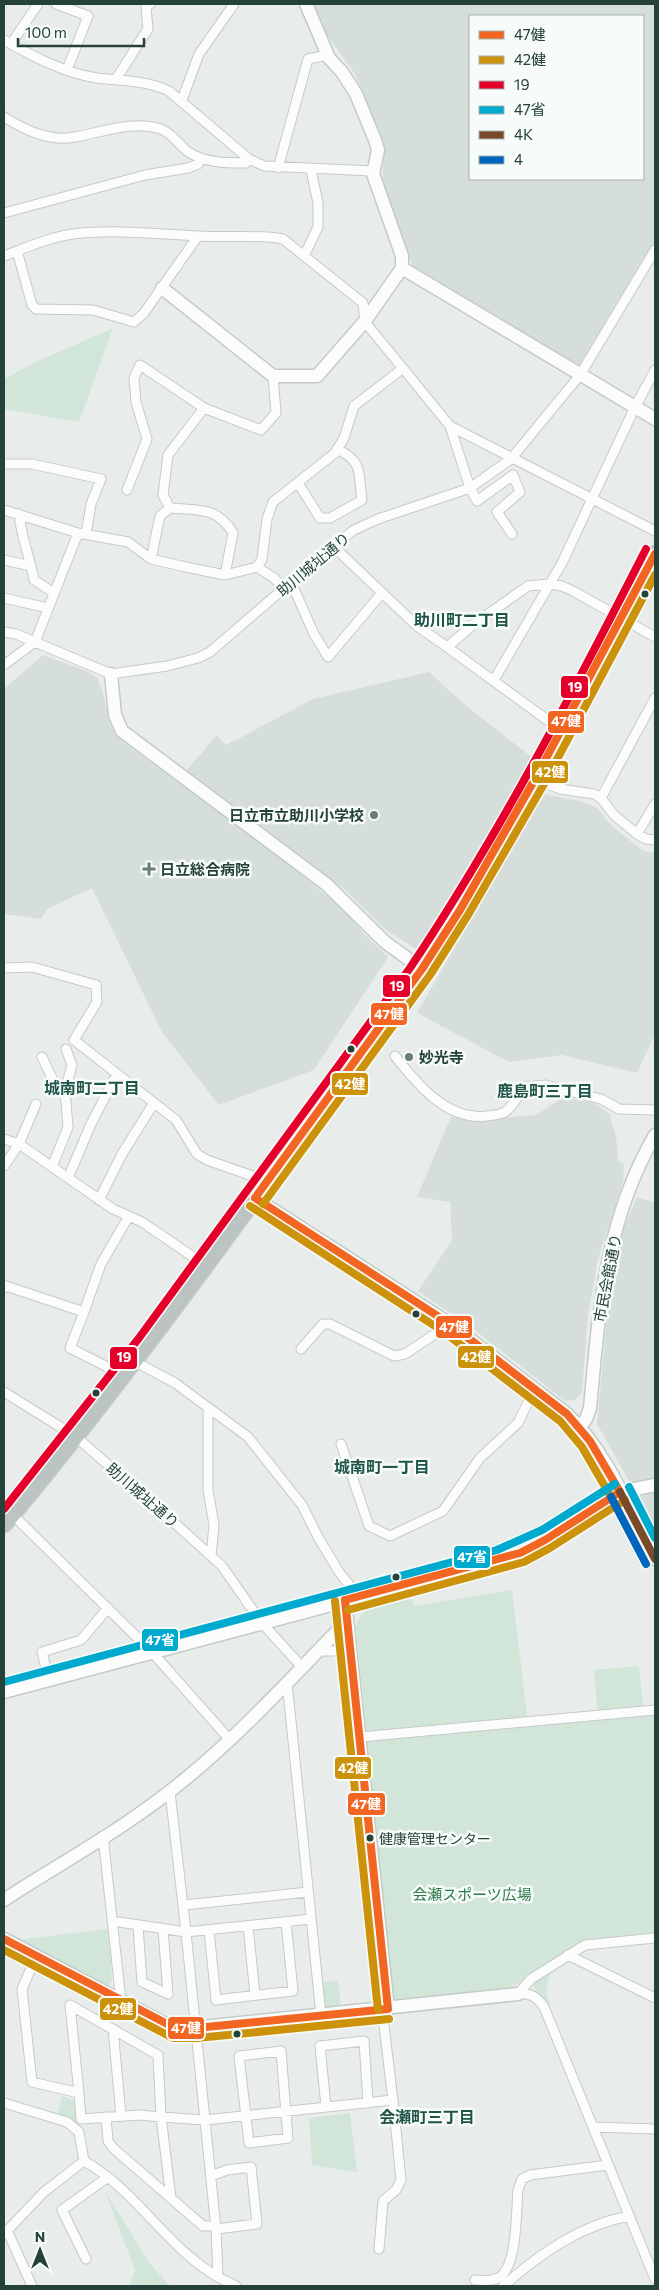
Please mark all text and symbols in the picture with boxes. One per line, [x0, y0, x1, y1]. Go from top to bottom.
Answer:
scale bar [18, 15, 144, 47]
legend [469, 15, 644, 180]
text: 100 m [25, 23, 67, 41]
text: 47健 [514, 25, 546, 43]
text: 42健 [514, 50, 546, 68]
text: 19 [514, 75, 530, 93]
text: 47省 [514, 100, 546, 118]
text: 4K [514, 125, 533, 143]
text: 4 [514, 150, 523, 168]
street label: 助川城址通り [273, 528, 353, 600]
unlabelled marker [640, 589, 650, 599]
district label: 助川町二丁目 [414, 610, 510, 629]
line badge: 19 [560, 675, 589, 699]
text: 19 [568, 678, 583, 695]
line badge: 47健 [547, 710, 585, 734]
text: 47健 [551, 712, 581, 729]
line badge: 42健 [531, 760, 569, 784]
text: 42健 [535, 763, 565, 780]
place label: 日立市立助川小学校 [229, 806, 364, 824]
marker: 日立市立助川小学校 [368, 809, 380, 821]
place label: 日立総合病院 [160, 860, 250, 878]
marker: 日立総合病院 [142, 862, 156, 876]
line badge: 19 [382, 974, 411, 998]
text: 19 [390, 977, 405, 994]
line badge: 47健 [370, 1002, 408, 1026]
text: 47健 [374, 1005, 404, 1022]
unlabelled marker [346, 1044, 356, 1054]
place label: 妙光寺 [419, 1048, 464, 1066]
marker: 妙光寺 [403, 1051, 415, 1063]
line badge: 42健 [331, 1072, 369, 1096]
text: 42健 [335, 1075, 365, 1092]
district label: 城南町二丁目 [44, 1078, 140, 1097]
district label: 鹿島町三丁目 [497, 1081, 593, 1100]
street label: 市民会館通り [590, 1232, 624, 1324]
unlabelled marker [411, 1309, 421, 1319]
line badge: 47健 [435, 1315, 473, 1339]
text: 47健 [439, 1318, 469, 1335]
line badge: 42健 [457, 1345, 495, 1369]
line badge: 19 [109, 1346, 138, 1370]
text: 19 [117, 1348, 132, 1365]
text: 42健 [461, 1348, 491, 1365]
unlabelled marker [91, 1388, 101, 1398]
district label: 城南町一丁目 [334, 1457, 430, 1476]
street label: 助川城址通り [103, 1459, 183, 1531]
line badge: 47省 [453, 1545, 491, 1569]
text: 47省 [457, 1548, 487, 1565]
unlabelled marker [391, 1572, 401, 1582]
line badge: 47省 [141, 1628, 179, 1652]
text: 47省 [145, 1631, 175, 1648]
line badge: 42健 [334, 1756, 372, 1780]
text: 42健 [338, 1759, 368, 1776]
line badge: 47健 [347, 1792, 386, 1816]
text: 47健 [351, 1795, 381, 1812]
place label: 健康管理センター [379, 1830, 491, 1847]
marker: 健康管理センター [365, 1833, 375, 1843]
park label: 会瀬スポーツ広場 [412, 1885, 532, 1903]
line badge: 42健 [99, 1997, 137, 2021]
text: 42健 [103, 2000, 133, 2017]
line badge: 47健 [167, 2016, 205, 2040]
text: 47健 [171, 2019, 201, 2036]
unlabelled marker [232, 2029, 242, 2039]
district label: 会瀬町三丁目 [379, 2107, 475, 2126]
north arrow [15, 2225, 65, 2275]
text: N [35, 2228, 45, 2245]

